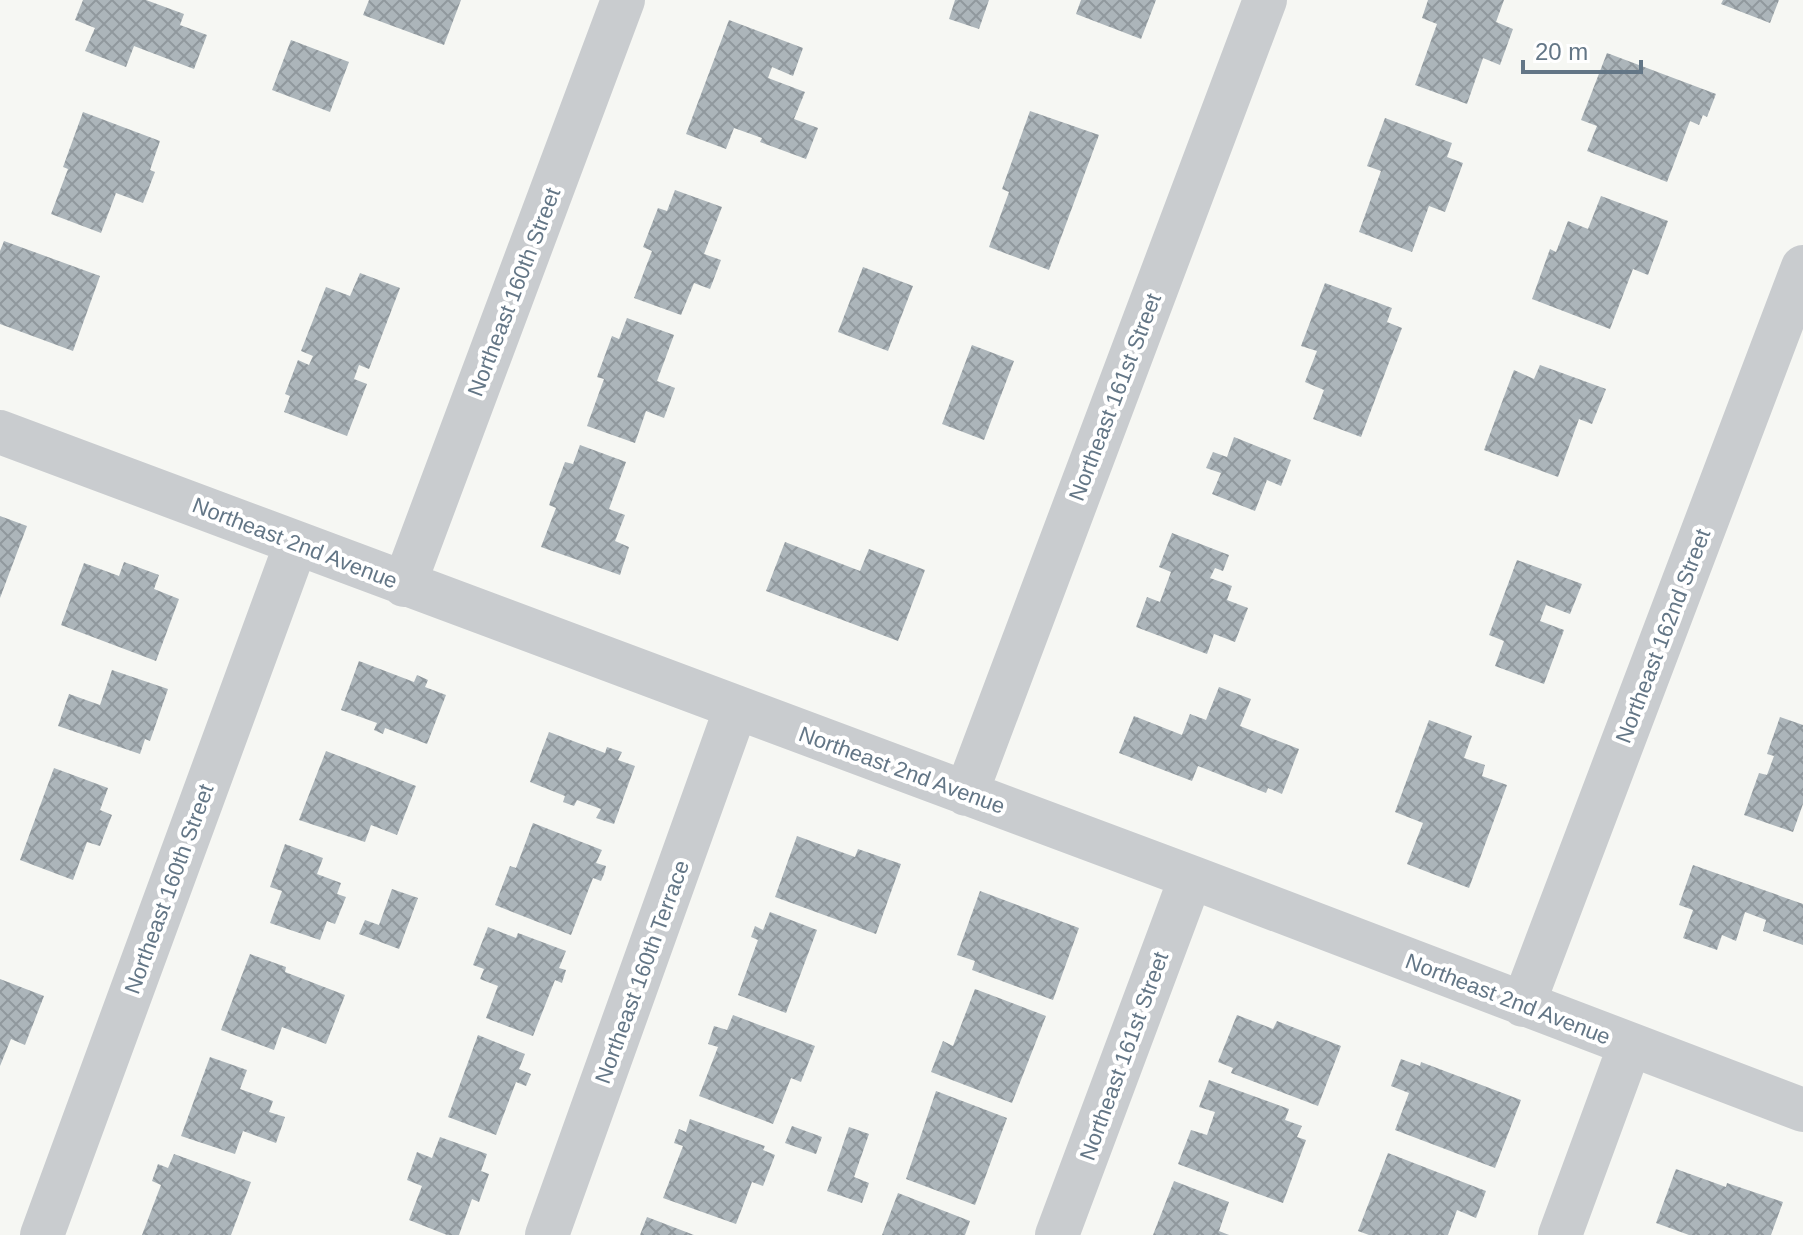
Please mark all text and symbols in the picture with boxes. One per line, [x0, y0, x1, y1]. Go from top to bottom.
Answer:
scale bar [1523, 24, 1641, 74]
text: 20 m [1535, 38, 1588, 65]
street label: Northeast 160th Street [463, 184, 565, 400]
street label: Northeast 161st Street [1064, 290, 1166, 504]
street label: Northeast 2nd Avenue [189, 492, 401, 594]
street label: Northeast 162nd Street [1611, 525, 1715, 747]
street label: Northeast 2nd Avenue [796, 721, 1008, 819]
street label: Northeast 160th Street [119, 781, 219, 997]
street label: Northeast 160th Terrace [590, 857, 694, 1087]
street label: Northeast 161st Street [1075, 948, 1173, 1164]
street label: Northeast 2nd Avenue [1402, 948, 1614, 1050]

